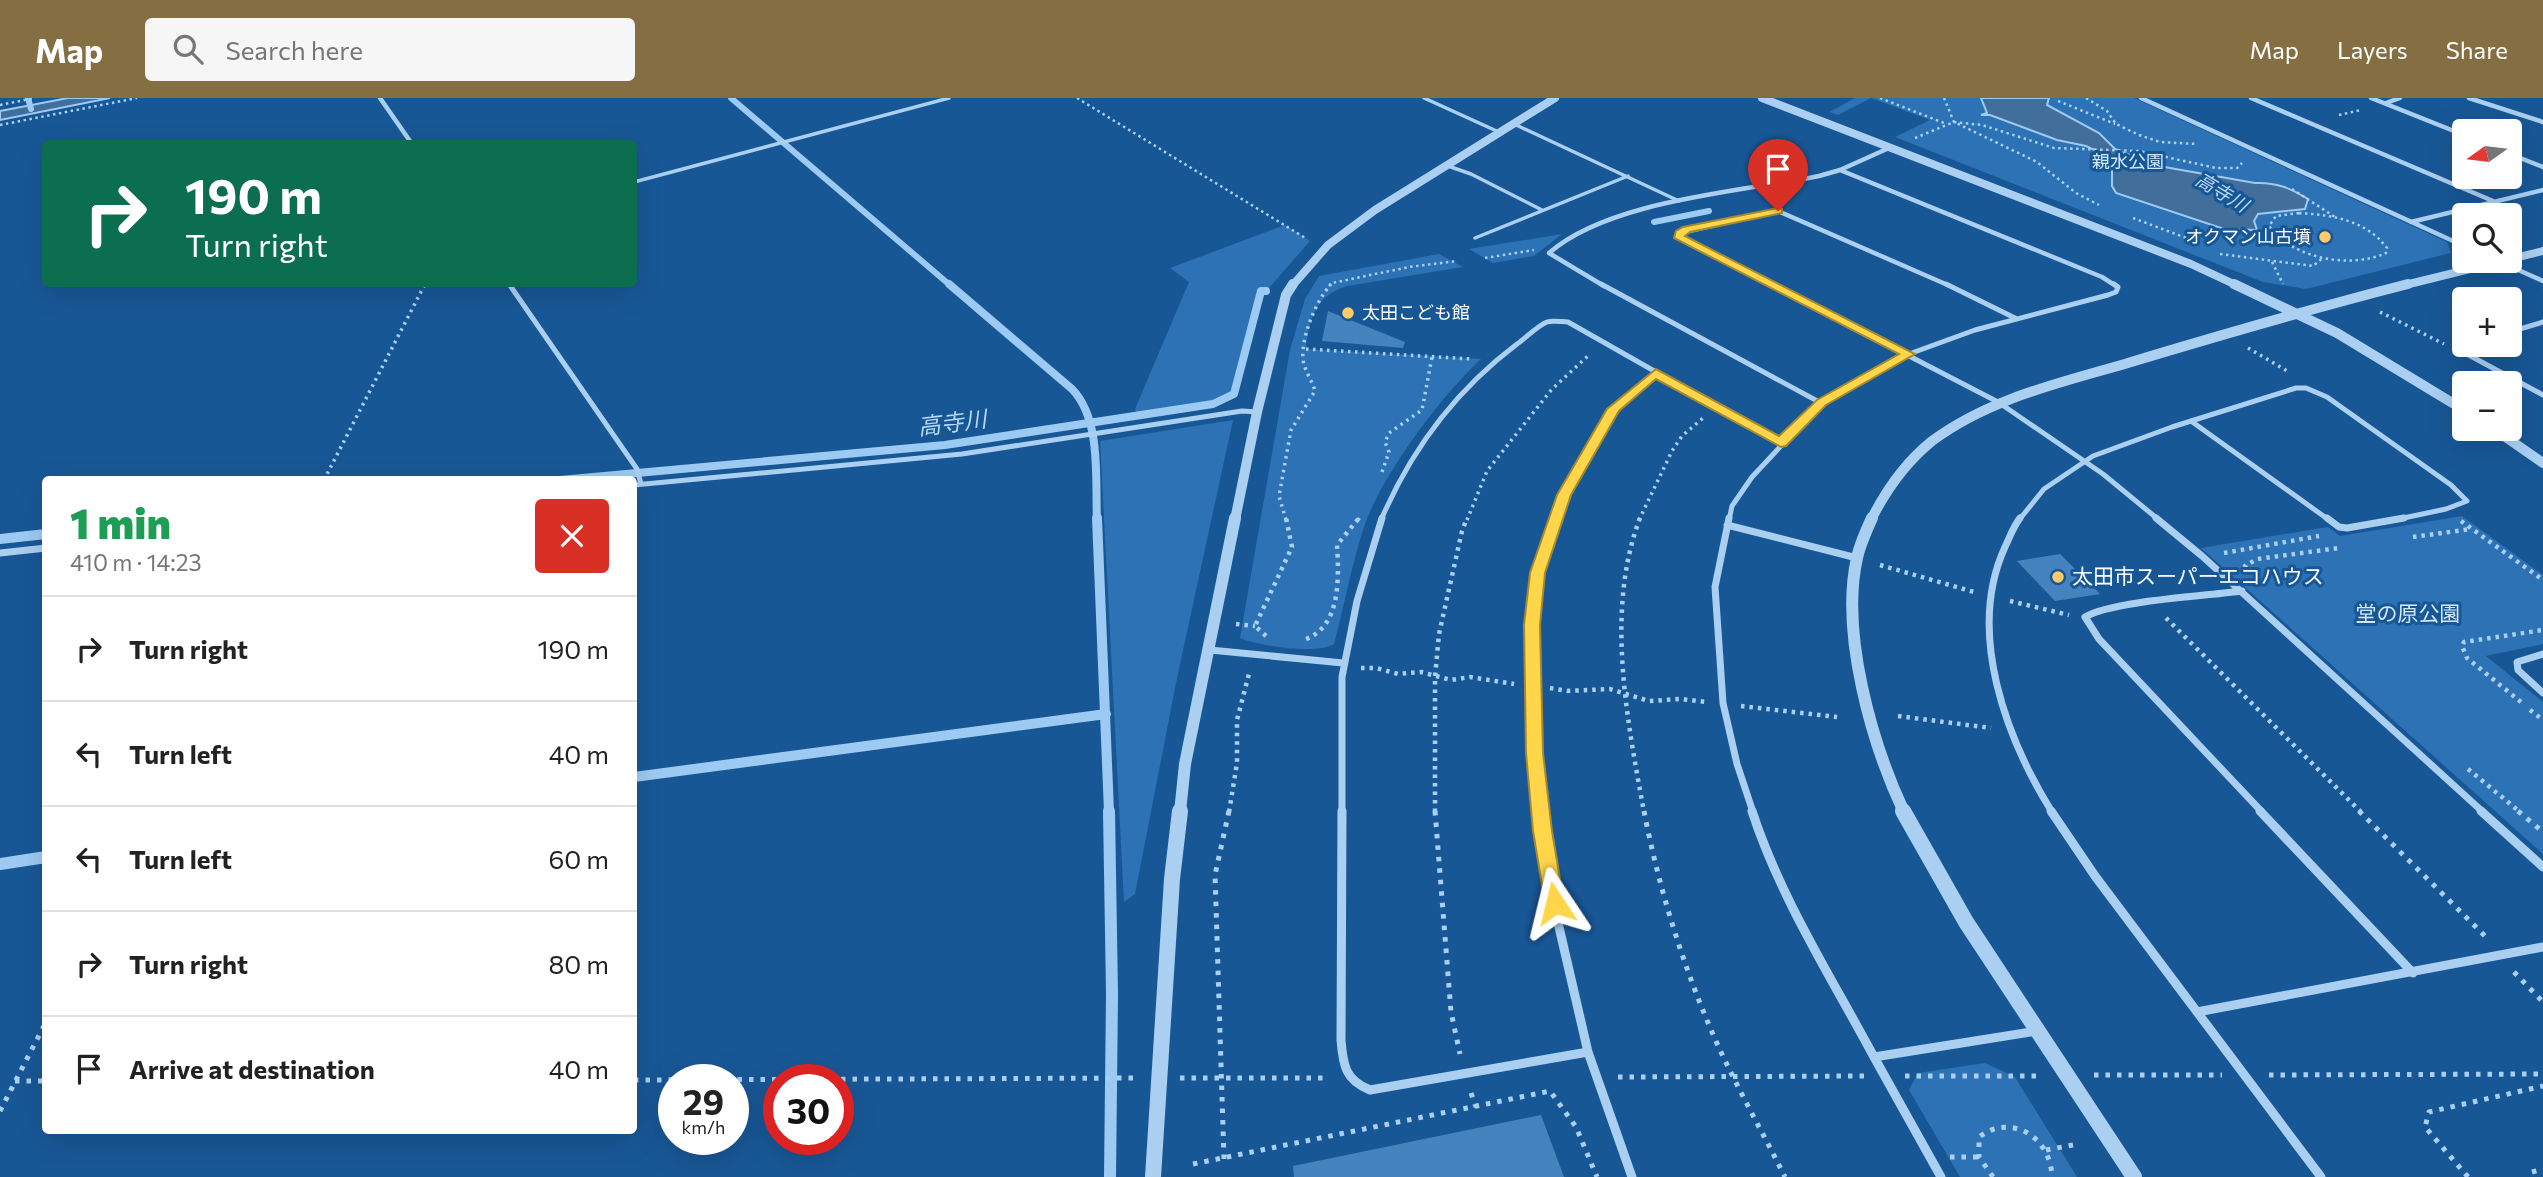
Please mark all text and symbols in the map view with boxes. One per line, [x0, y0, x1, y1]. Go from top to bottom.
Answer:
search box [145, 18, 635, 81]
text: Map [35, 29, 103, 70]
icon: search [169, 30, 207, 68]
text: Search here [225, 34, 363, 65]
text: Map [2250, 35, 2299, 64]
text: Layers [2337, 35, 2408, 64]
text: Share [2446, 35, 2508, 64]
north arrow [2452, 119, 2522, 189]
map controls [2452, 119, 2522, 441]
pin [1748, 139, 1808, 211]
icon: arrive [1759, 150, 1797, 188]
park label: 親水公園 [2092, 150, 2164, 172]
text: 190 m [185, 164, 322, 224]
water label: 高寺川 [2192, 167, 2254, 217]
icon: right [70, 168, 161, 259]
button: search [2452, 203, 2522, 273]
text: Turn right [185, 224, 328, 264]
place label: オクマン山古墳 [2185, 225, 2311, 247]
marker: オクマン山古墳 [2317, 229, 2333, 245]
button: + [2452, 287, 2522, 357]
place label: 太田こども館 [1362, 301, 1470, 323]
marker: 太田こども館 [1340, 305, 1356, 321]
button: − [2452, 371, 2522, 441]
water label: 高寺川 [916, 404, 991, 440]
text: 1 min [70, 496, 171, 548]
button: close [535, 499, 609, 573]
text: 410 m · 14:23 [70, 548, 202, 576]
place label: 太田市スーパーエコハウス [2072, 563, 2324, 588]
marker: 太田市スーパーエコハウス [2050, 569, 2066, 585]
park label: 堂の原公園 [2356, 600, 2461, 625]
icon: right [70, 630, 108, 668]
text: Turn right [129, 633, 248, 664]
text: 190 m [537, 633, 609, 664]
icon: left [70, 735, 108, 773]
text: Turn left [129, 738, 232, 769]
text: 40 m [549, 738, 609, 769]
icon: left [70, 840, 108, 878]
text: Turn left [129, 843, 232, 874]
text: 60 m [549, 843, 609, 874]
position arrow [1518, 866, 1592, 940]
icon: right [70, 945, 108, 983]
text: Turn right [129, 948, 248, 979]
text: 80 m [549, 948, 609, 979]
icon: arrive [70, 1050, 108, 1088]
text: Arrive at destination [129, 1053, 375, 1084]
text: 40 m [549, 1053, 609, 1084]
speed limit sign: 30 [763, 1064, 854, 1155]
text: 29 [683, 1079, 724, 1122]
text: km/h [682, 1116, 725, 1138]

